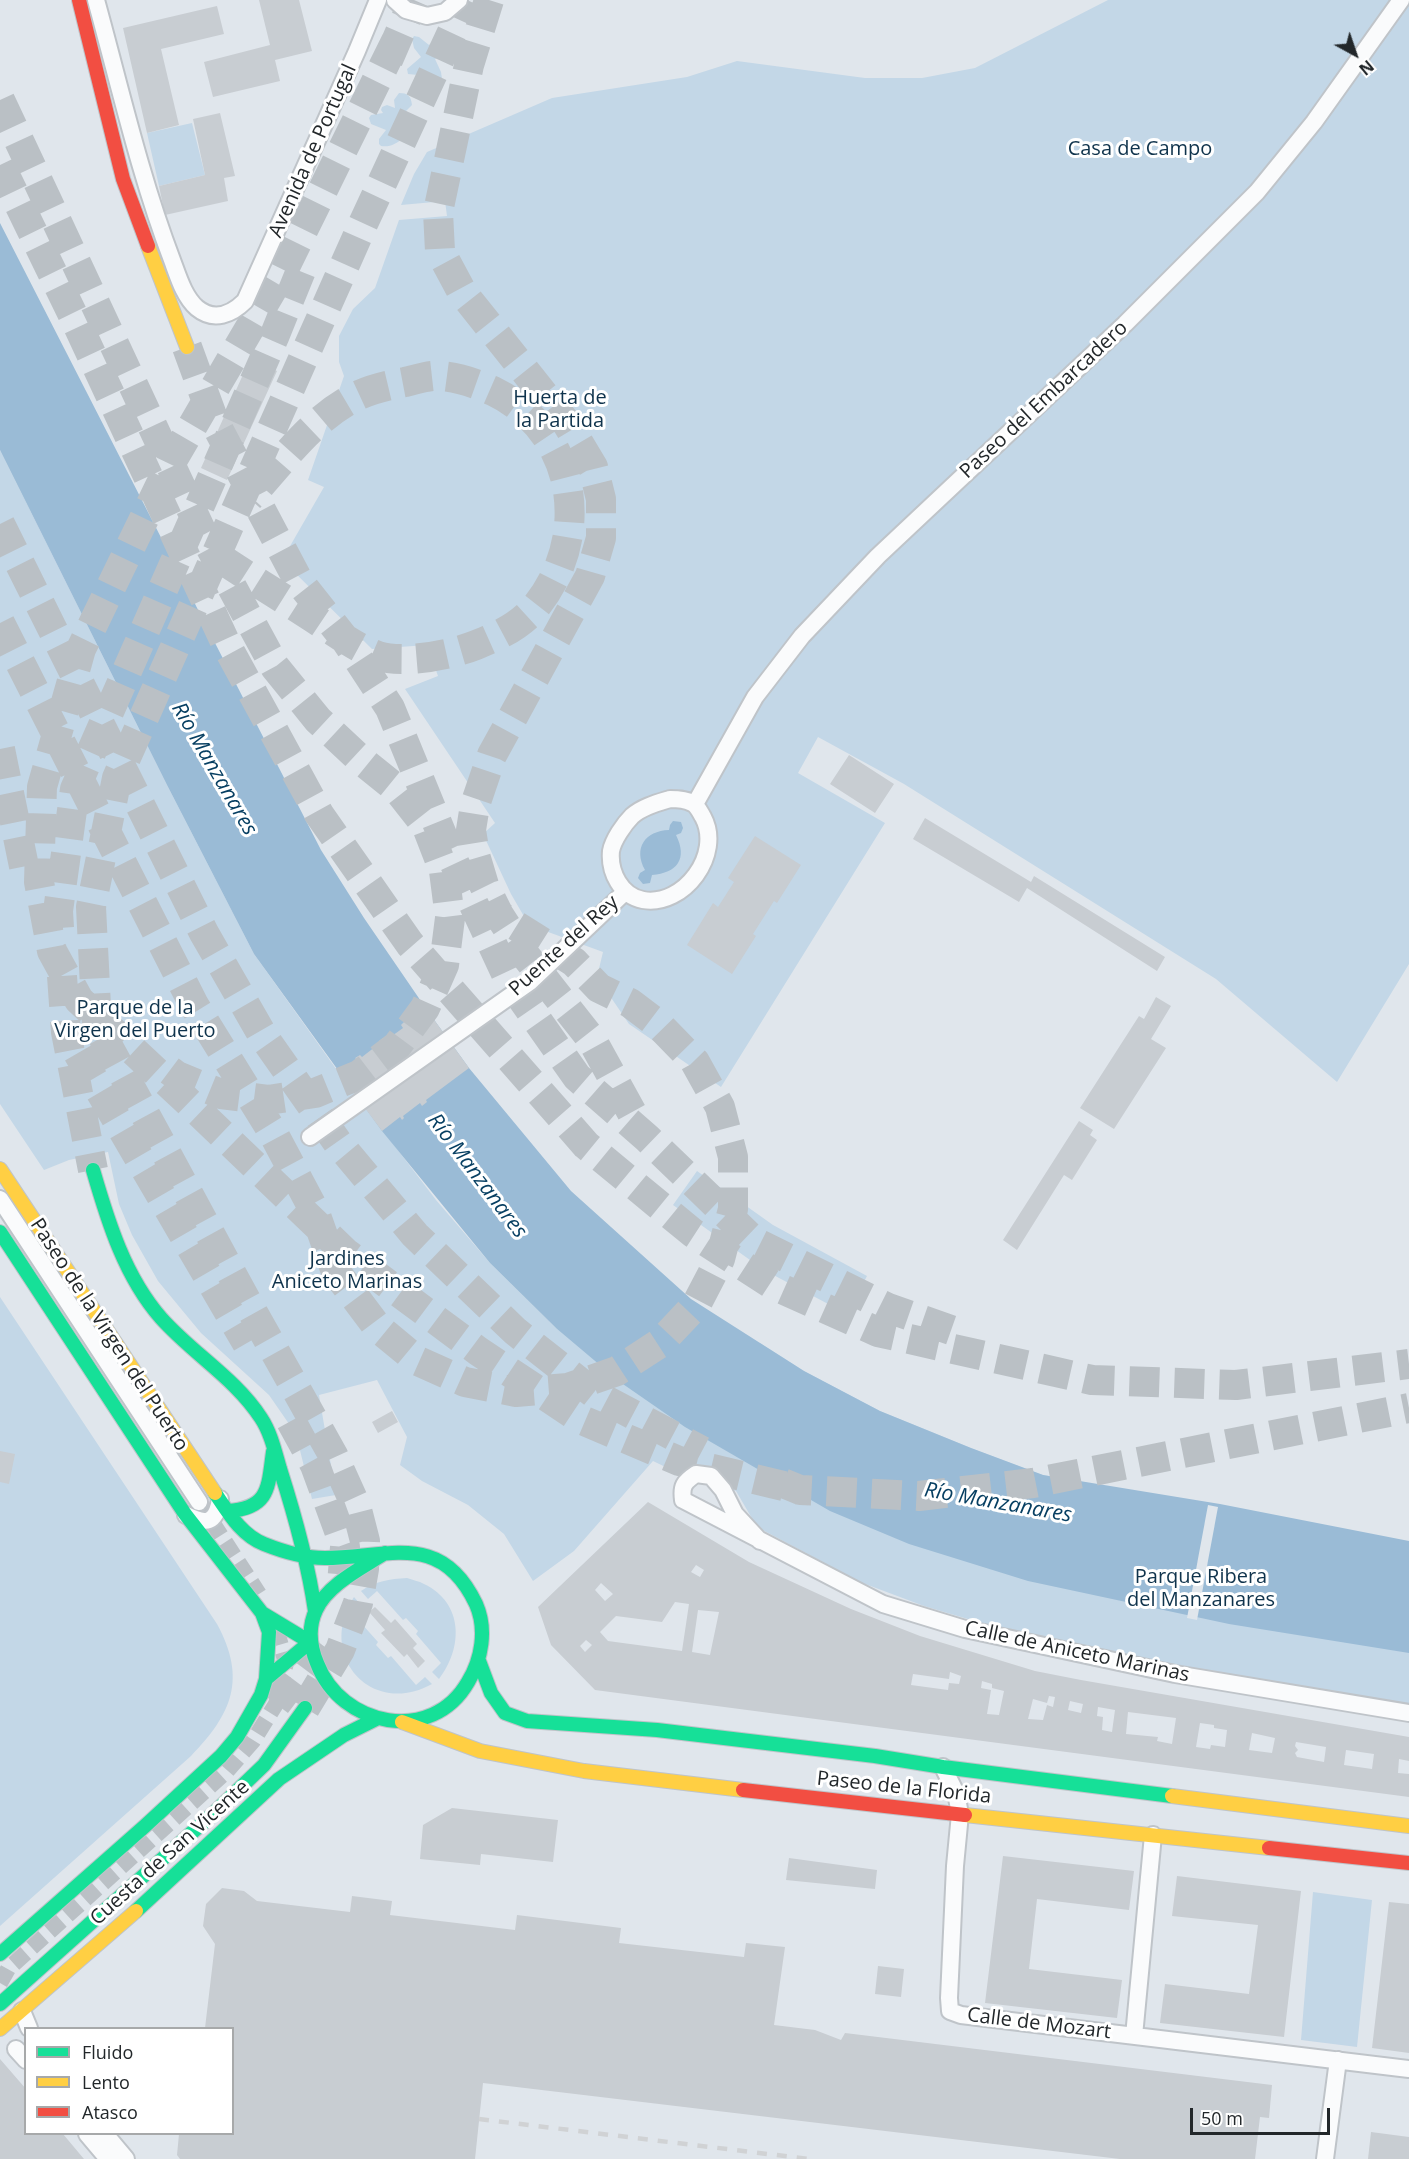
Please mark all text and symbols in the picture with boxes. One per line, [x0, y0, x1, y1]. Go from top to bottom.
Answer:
north arrow [1325, 24, 1385, 84]
text: N [1355, 55, 1379, 80]
street label: Avenida de Portugal [264, 61, 362, 241]
park label: Casa de Campo [1068, 137, 1212, 161]
street label: Paseo del Embarcadero [955, 316, 1133, 484]
park label: Huerta de la Partida [513, 386, 607, 433]
water label: Río Manzanares [166, 698, 262, 840]
street label: Puente del Rey [504, 891, 624, 1001]
park label: Parque de la Virgen del Puerto [54, 996, 216, 1043]
water label: Río Manzanares [422, 1109, 532, 1243]
street label: Paseo de la Virgen del Puerto [25, 1214, 193, 1456]
park label: Jardines Aniceto Marinas [272, 1247, 422, 1294]
water label: Río Manzanares [922, 1478, 1074, 1528]
park label: Parque Ribera del Manzanares [1127, 1565, 1275, 1612]
street label: Calle de Aniceto Marinas [962, 1616, 1192, 1688]
street label: Paseo de la Florida [816, 1767, 992, 1809]
street label: Cuesta de San Vicente [86, 1775, 254, 1931]
street label: Calle de Mozart [966, 2003, 1112, 2045]
legend [24, 2027, 234, 2135]
text: Fluido [82, 2040, 133, 2064]
text: Lento [82, 2070, 130, 2094]
scale bar [1193, 2096, 1332, 2134]
text: Atasco [82, 2100, 138, 2124]
text: 50 m [1201, 2106, 1243, 2130]

